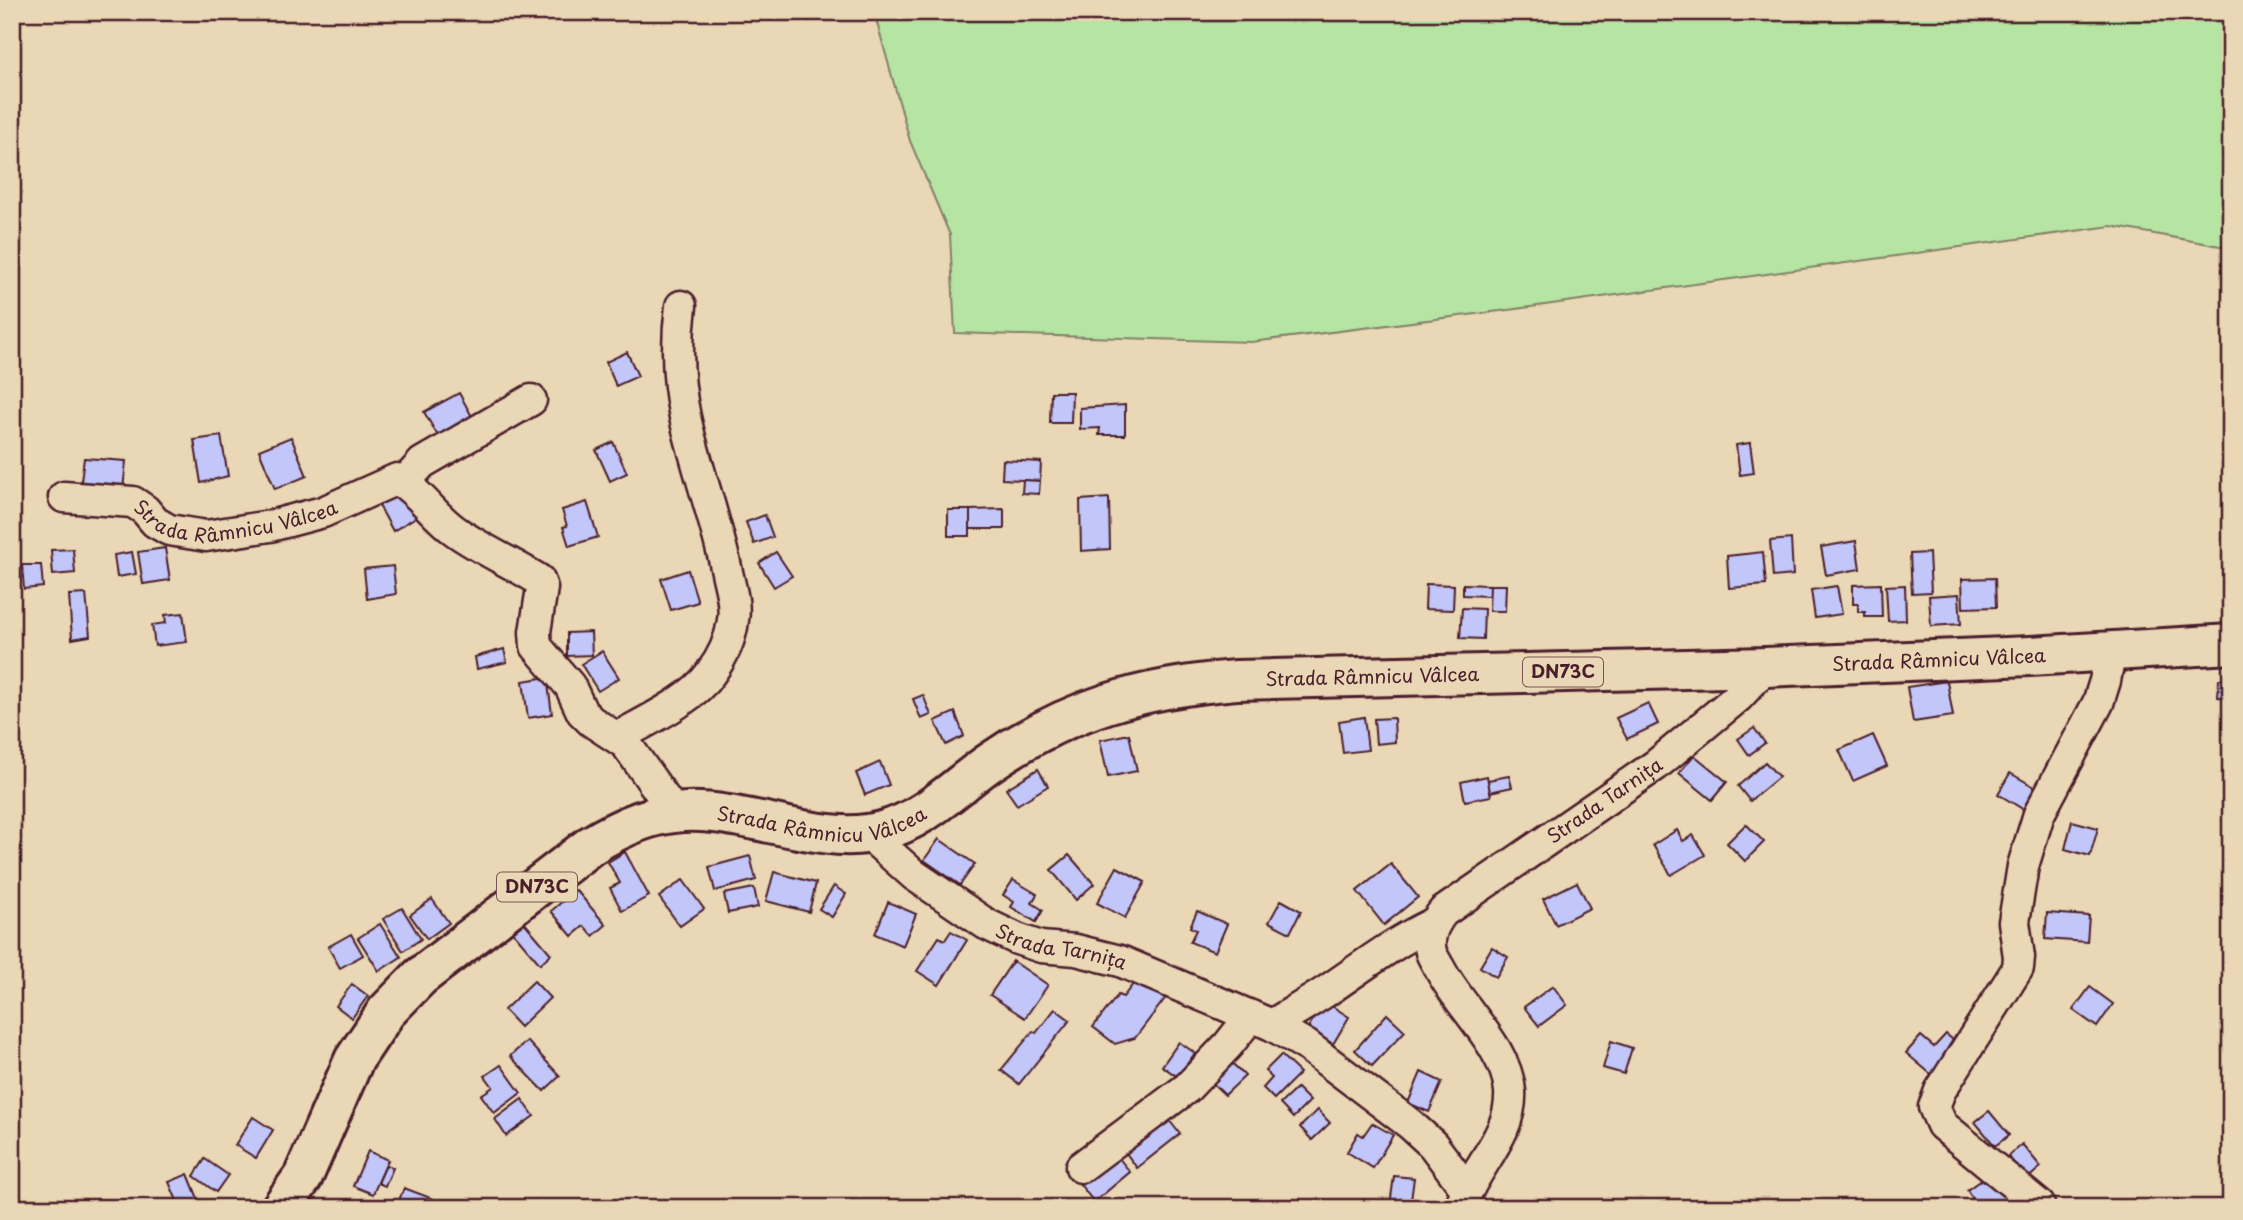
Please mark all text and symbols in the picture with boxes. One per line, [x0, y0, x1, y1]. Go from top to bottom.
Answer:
street label: Strada Râmnicu Vâlcea [130, 491, 344, 513]
text: Strada Râmnicu Vâlcea [129, 492, 342, 549]
street label: Strada Râmnicu Vâlcea [1831, 640, 2047, 677]
road number: DN73C [1523, 658, 1603, 686]
street label: Strada Râmnicu Vâlcea [1265, 659, 1480, 692]
street label: Strada Tarnița [1541, 750, 1668, 849]
street label: Strada Râmnicu Vâlcea [715, 798, 931, 848]
road number: DN73C [497, 872, 577, 902]
street label: Strada Tarnița [991, 916, 1132, 976]

